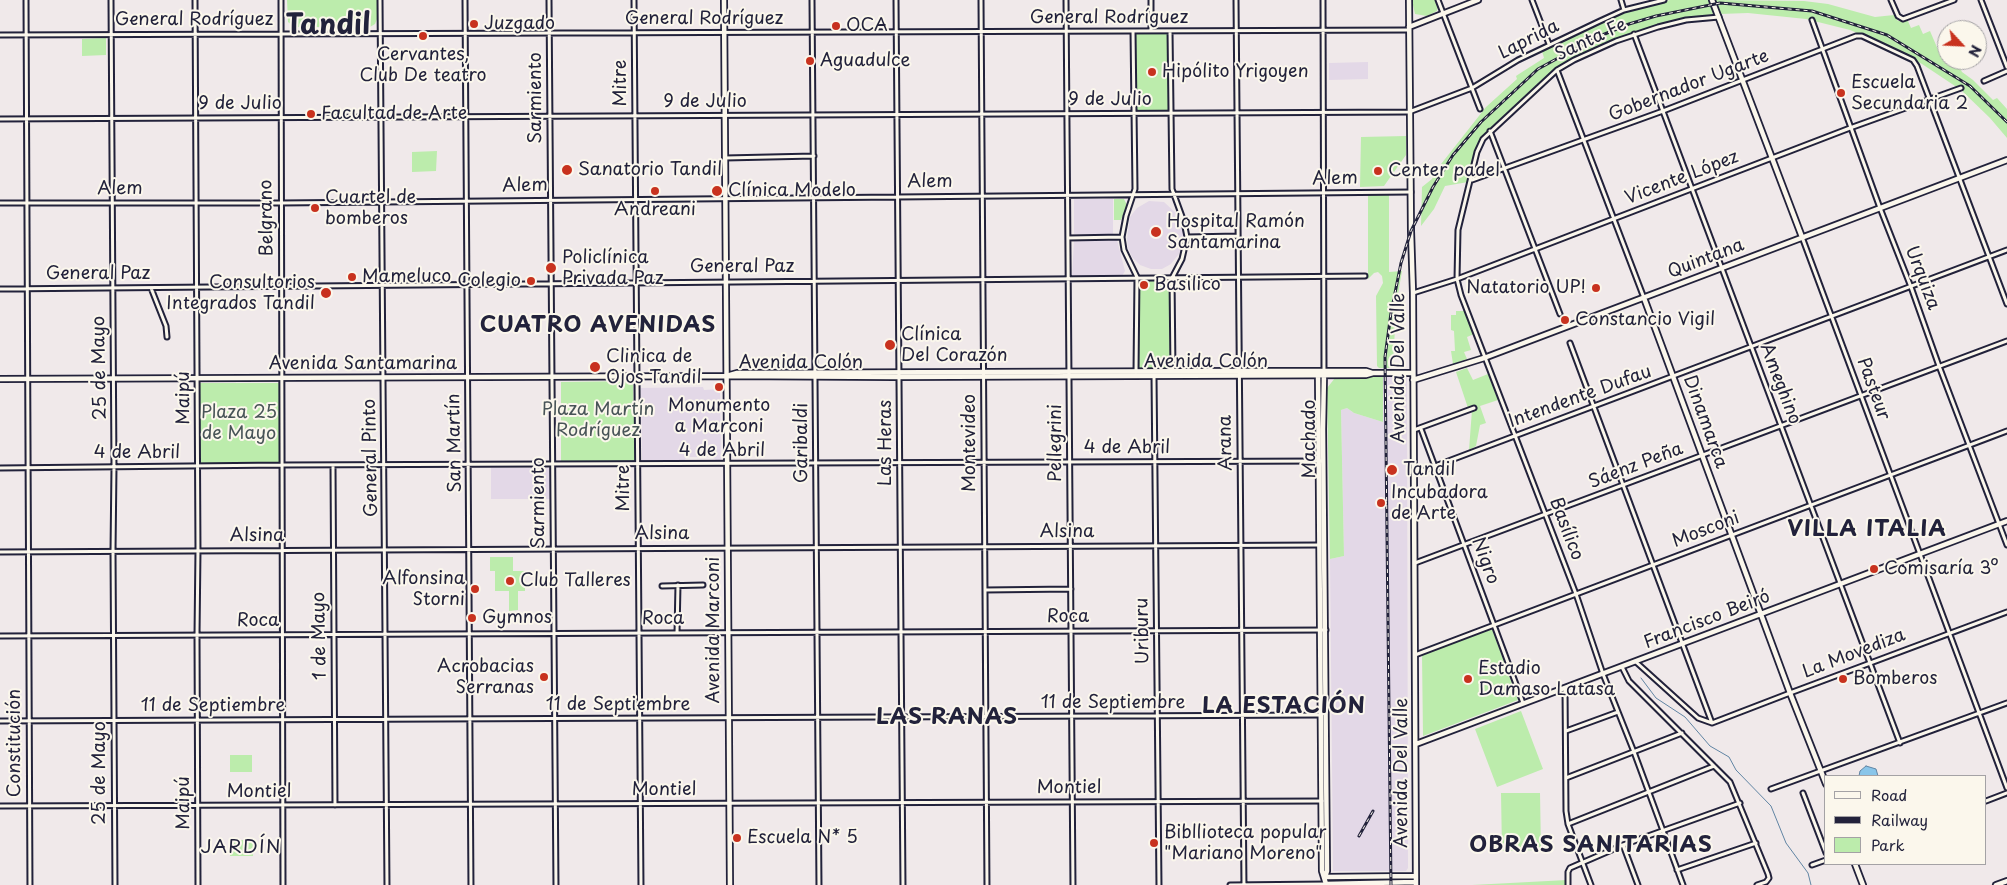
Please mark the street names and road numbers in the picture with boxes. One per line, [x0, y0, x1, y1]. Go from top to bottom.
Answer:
street label: General Rodríguez [1030, 7, 1188, 29]
street label: General Rodríguez [625, 8, 783, 30]
street label: General Rodríguez [115, 9, 273, 31]
street label: Santa Fe [1552, 14, 1630, 66]
street label: Laprida [1495, 16, 1563, 64]
street label: Gobernador Ugarte [1606, 45, 1772, 127]
street label: Sarmiento [525, 52, 547, 144]
street label: Mitre [610, 60, 632, 106]
street label: 9 de Julio [1068, 89, 1152, 111]
street label: 9 de Julio [663, 91, 747, 113]
street label: 9 de Julio [198, 93, 282, 115]
street label: Vicente López [1622, 147, 1742, 209]
street label: Alem [1312, 168, 1358, 190]
street label: Alem [907, 171, 953, 193]
street label: Alem [502, 175, 548, 197]
street label: Alem [97, 178, 143, 200]
street label: Belgrano [256, 180, 278, 256]
street label: Quintana [1665, 235, 1747, 283]
street label: Urquiza [1900, 243, 1944, 313]
street label: General Paz [690, 256, 794, 278]
street label: General Paz [46, 263, 150, 285]
street label: Avenida Del Valle [1388, 293, 1410, 443]
street label: 25 de Mayo [88, 316, 112, 420]
street label: Ameghino [1755, 340, 1805, 428]
street label: Avenida Colón [1144, 351, 1268, 373]
street label: Avenida Colón [739, 352, 863, 374]
street label: Avenida Santamarina [269, 353, 457, 375]
street label: Pasteur [1852, 355, 1894, 423]
street label: Intendente Dufau [1506, 361, 1654, 433]
street label: Maipú [173, 371, 195, 425]
street label: Dinamarca [1678, 372, 1732, 472]
street label: San Martín [443, 393, 467, 493]
street label: Montevideo [959, 394, 981, 492]
street label: General Pinto [359, 399, 383, 517]
street label: Machado [1299, 399, 1321, 479]
street label: Las Heras [875, 400, 897, 486]
street label: Garibaldi [791, 403, 813, 483]
street label: Pellegrini [1045, 404, 1067, 482]
street label: Arana [1215, 415, 1237, 471]
street label: 4 de Abril [1084, 437, 1170, 459]
street label: Sáenz Peña [1586, 438, 1686, 494]
street label: 4 de Abril [679, 440, 765, 462]
street label: 4 de Abril [94, 442, 180, 464]
street label: Sarmiento [528, 457, 550, 549]
street label: Mitre [613, 465, 635, 511]
street label: Basílico [1544, 495, 1588, 563]
street label: Mosconi [1669, 507, 1743, 553]
street label: Alsina [1040, 521, 1094, 543]
street label: Alsina [635, 523, 689, 545]
street label: Alsina [230, 525, 284, 547]
street label: Nigro [1467, 535, 1503, 587]
street label: Avenida Marconi [703, 557, 725, 703]
street label: Francisco Beiró [1641, 586, 1773, 654]
street label: 1 de Mayo [308, 592, 332, 680]
street label: Uriburu [1132, 598, 1154, 664]
street label: Roca [1047, 606, 1089, 628]
street label: Roca [642, 608, 684, 630]
street label: Roca [237, 610, 279, 632]
street label: La Movediza [1800, 625, 1908, 683]
street label: Constitución [4, 689, 26, 797]
street label: 11 de Septiembre [1041, 692, 1185, 714]
street label: 11 de Septiembre [546, 694, 690, 716]
street label: 11 de Septiembre [141, 695, 285, 717]
street label: Avenida Del Valle [1391, 698, 1413, 848]
street label: 25 de Mayo [89, 721, 111, 825]
street label: Maipú [173, 776, 195, 830]
street label: Montiel [1037, 777, 1101, 799]
street label: Montiel [632, 779, 696, 801]
street label: Montiel [227, 781, 291, 803]

